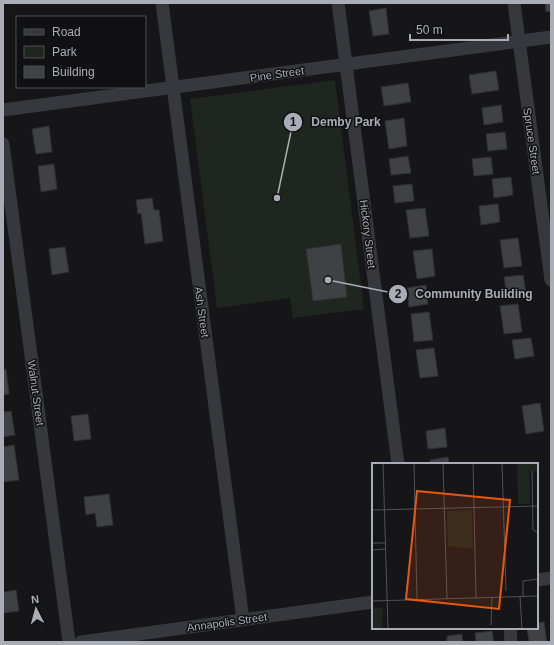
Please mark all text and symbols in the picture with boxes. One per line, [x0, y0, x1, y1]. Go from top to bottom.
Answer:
legend [16, 16, 146, 88]
scale bar [410, 16, 508, 42]
text: 50 m [416, 23, 443, 37]
text: Road [52, 25, 81, 39]
text: Park [52, 45, 78, 59]
street label: Pine Street [249, 64, 305, 84]
text: Building [52, 65, 95, 79]
street label: Spruce Street [521, 107, 543, 175]
callout: Demby Park [283, 110, 389, 134]
text: 1 [290, 115, 297, 129]
text: Demby Park [311, 115, 381, 129]
street label: Hickory Street [358, 199, 378, 269]
callout: Community Building [388, 282, 541, 306]
street label: Ash Street [192, 286, 212, 338]
text: 2 [395, 287, 402, 301]
text: Community Building [415, 287, 533, 301]
street label: Walnut Street [25, 359, 47, 427]
inset map [372, 463, 538, 629]
north arrow [16, 589, 56, 629]
text: N [30, 593, 40, 605]
street label: Annapolis Street [186, 610, 268, 634]

